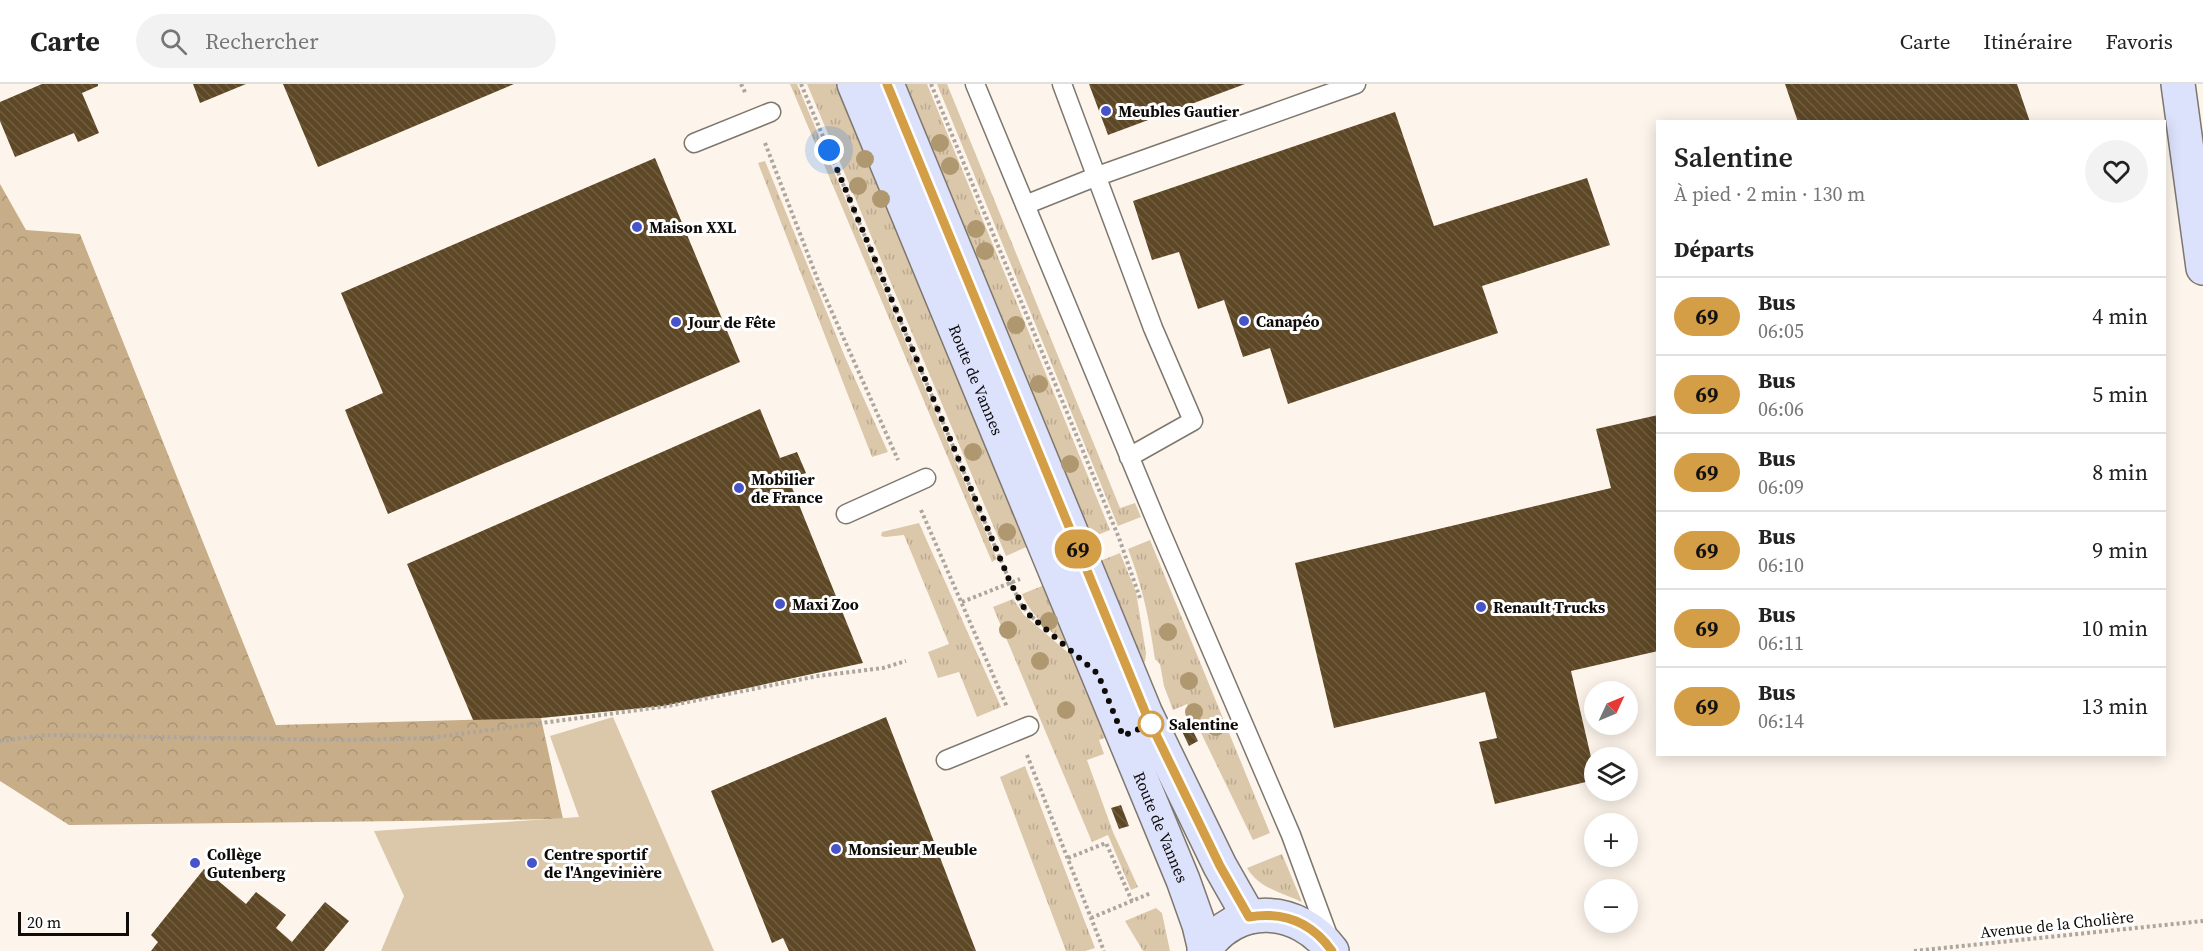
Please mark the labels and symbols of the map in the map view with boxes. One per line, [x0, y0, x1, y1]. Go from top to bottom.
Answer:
place label: Meubles Gautier [1118, 100, 1240, 122]
marker: Meubles Gautier [1099, 104, 1113, 118]
your location [814, 135, 844, 165]
place label: Maison XXL [649, 216, 736, 238]
marker: Maison XXL [630, 220, 644, 234]
place label: Canapéo [1256, 310, 1320, 332]
place label: Jour de Fête [687, 311, 775, 333]
marker: Canapéo [1237, 314, 1251, 328]
marker: Jour de Fête [669, 315, 683, 329]
street label: Route de Vannes [944, 321, 1009, 438]
place label: Mobilier de France [751, 468, 823, 508]
marker: Mobilier de France [732, 481, 746, 495]
line badge: 69 [1051, 530, 1105, 568]
place label: Maxi Zoo [792, 593, 859, 615]
place label: Renault Trucks [1493, 596, 1605, 618]
marker: Maxi Zoo [773, 597, 787, 611]
marker: Renault Trucks [1474, 600, 1488, 614]
north arrow [1584, 681, 1638, 735]
marker: Salentine [1138, 711, 1164, 737]
place label: Salentine [1169, 713, 1238, 735]
street label: Route de Vannes [1128, 768, 1194, 886]
place label: Monsieur Meuble [848, 838, 977, 860]
marker: Monsieur Meuble [829, 842, 843, 856]
place label: Collège Gutenberg [207, 843, 286, 883]
place label: Centre sportif de l'Angevinière [544, 843, 662, 883]
marker: Collège Gutenberg [188, 856, 202, 870]
marker: Centre sportif de l'Angevinière [525, 856, 539, 870]
street label: Avenue de la Cholière [1979, 905, 2135, 943]
scale bar [18, 909, 129, 936]

